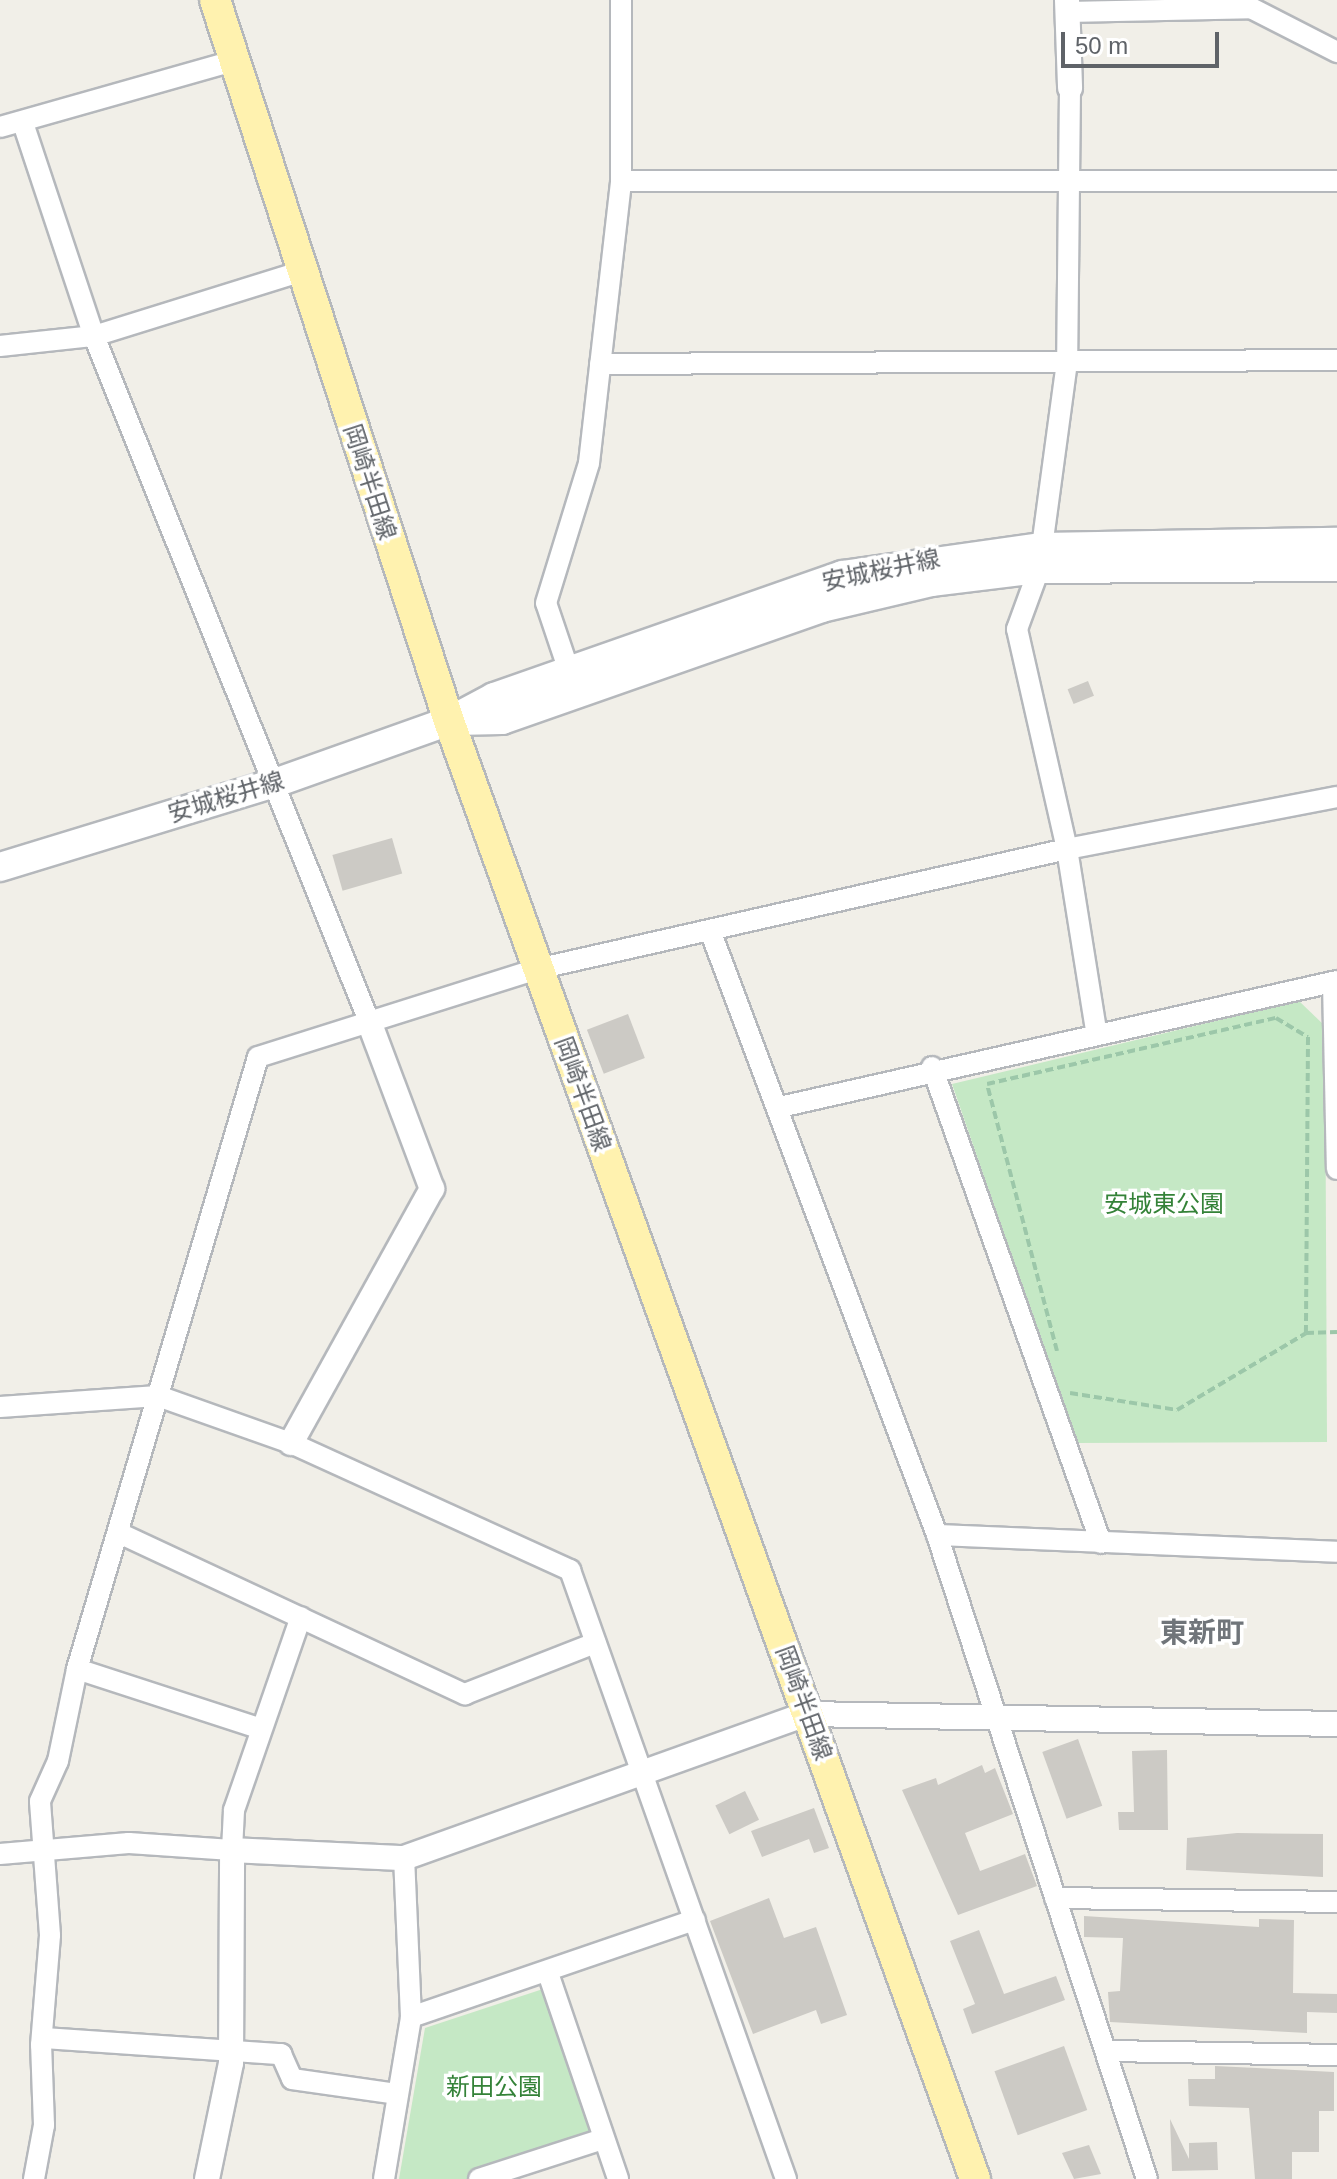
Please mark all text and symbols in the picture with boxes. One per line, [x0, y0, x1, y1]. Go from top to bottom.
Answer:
scale bar [1065, 16, 1223, 66]
text: 50 m [1075, 32, 1128, 59]
street label: 岡崎半田線 [338, 420, 402, 544]
street label: 安城桜井線 [819, 543, 943, 597]
street label: 安城桜井線 [164, 766, 288, 828]
street label: 岡崎半田線 [549, 1033, 617, 1155]
park label: 安城東公園 [1104, 1190, 1224, 1218]
district label: 東新町 [1160, 1616, 1244, 1650]
street label: 岡崎半田線 [770, 1642, 838, 1764]
park label: 新田公園 [446, 2073, 542, 2101]

